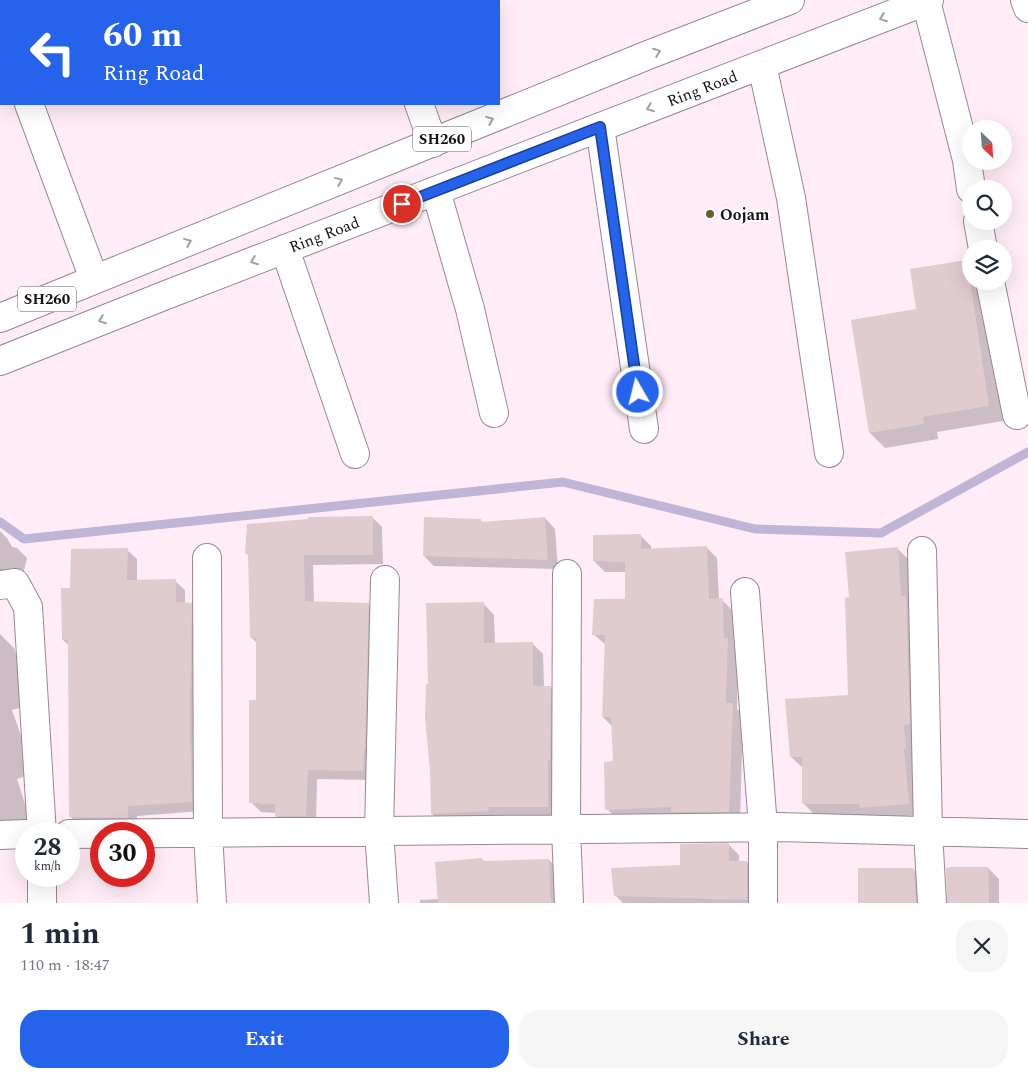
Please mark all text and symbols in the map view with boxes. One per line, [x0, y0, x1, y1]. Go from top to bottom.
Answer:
text: 60 m [103, 9, 183, 62]
one-way arrow [880, 12, 888, 22]
icon: left [20, 20, 85, 85]
one-way arrow [652, 48, 660, 58]
text: Ring Road [103, 57, 204, 90]
street label: Ring Road [664, 65, 741, 113]
one-way arrow [646, 102, 655, 112]
one-way arrow [485, 115, 494, 126]
north arrow [962, 120, 1012, 170]
map controls [962, 120, 1012, 290]
road number: SH260 [413, 126, 471, 152]
one-way arrow [334, 176, 343, 187]
button: search [962, 180, 1012, 230]
pin [381, 183, 423, 225]
icon: arrive [388, 190, 416, 218]
place label: Oojam [720, 203, 770, 227]
marker: Oojam [704, 208, 716, 220]
street label: Ring Road [286, 211, 363, 259]
one-way arrow [184, 237, 192, 247]
button: layers [962, 240, 1012, 290]
one-way arrow [250, 255, 259, 265]
road number: SH260 [18, 286, 76, 312]
one-way arrow [99, 314, 107, 324]
position arrow [611, 365, 663, 417]
speed limit sign: 30 [90, 822, 155, 887]
text: 28 [33, 829, 62, 867]
text: km/h [34, 857, 61, 876]
text: 1 min [20, 911, 100, 957]
button: close [956, 920, 1008, 972]
text: 110 m · 18:47 [20, 953, 110, 977]
button: Exit [20, 1010, 509, 1068]
button: Share [519, 1010, 1008, 1068]

